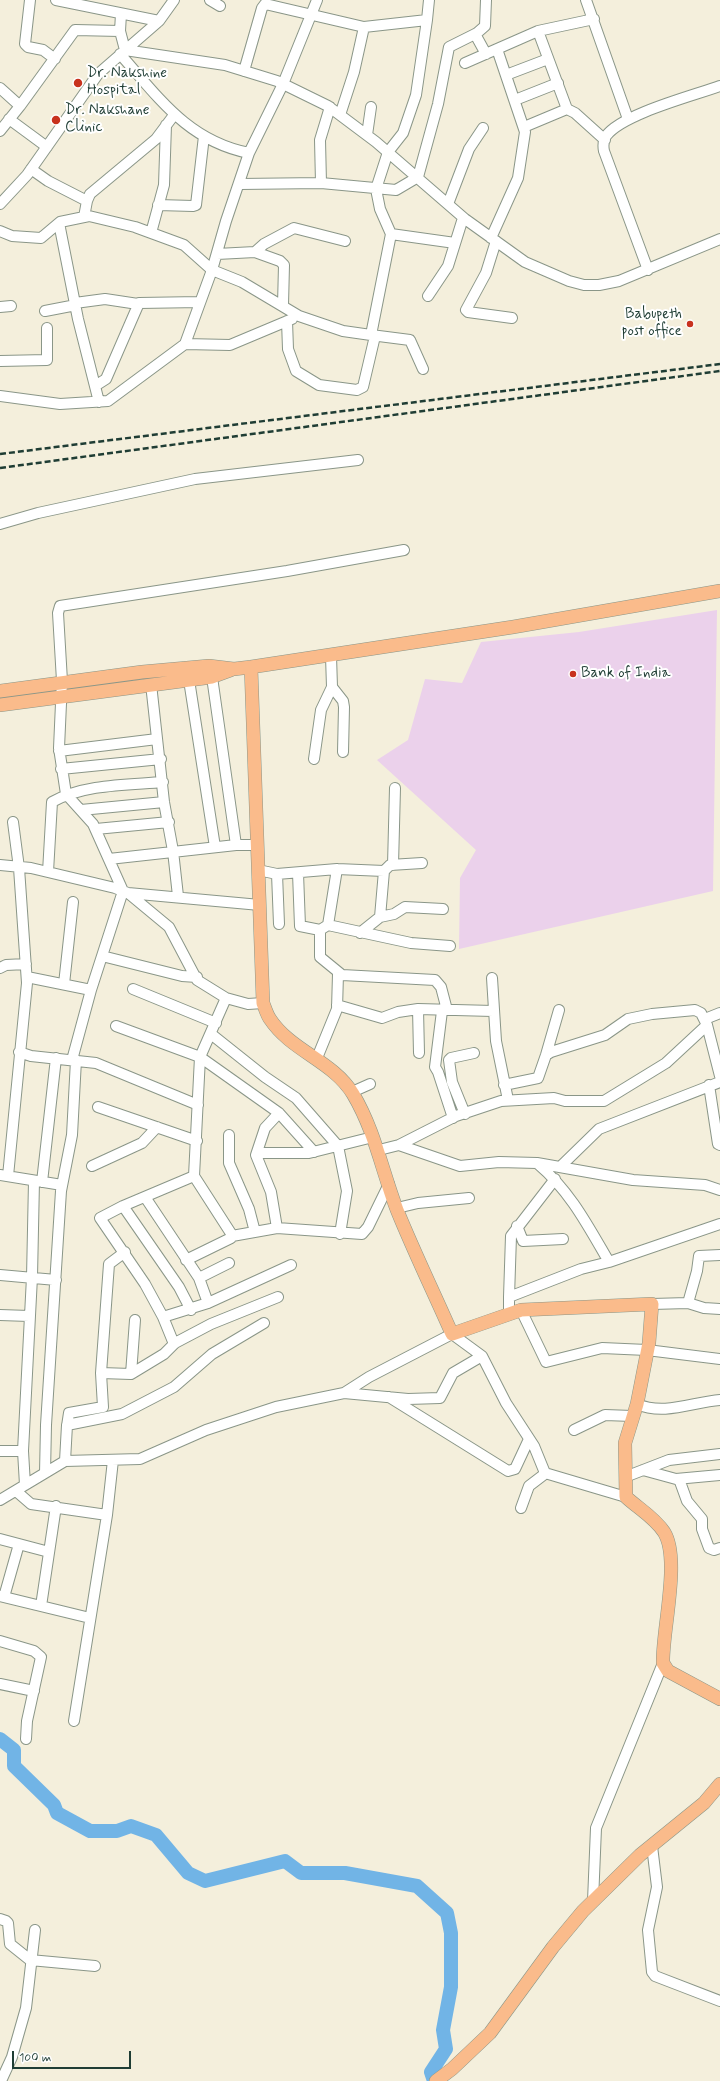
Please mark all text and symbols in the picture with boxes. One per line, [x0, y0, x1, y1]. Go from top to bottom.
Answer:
place label: Dr. Nakshine Hospital [87, 65, 167, 100]
marker: Dr. Nakshine Hospital [72, 77, 84, 89]
place label: Dr. Nakshane Clinic [65, 102, 149, 137]
marker: Dr. Nakshane Clinic [50, 114, 62, 126]
place label: Babupeth post office [621, 306, 682, 341]
marker: Babupeth post office [685, 319, 695, 329]
place label: Bank of India [581, 665, 671, 683]
marker: Bank of India [568, 669, 578, 679]
scale bar [14, 2043, 133, 2069]
text: 100 m [19, 2050, 51, 2066]

